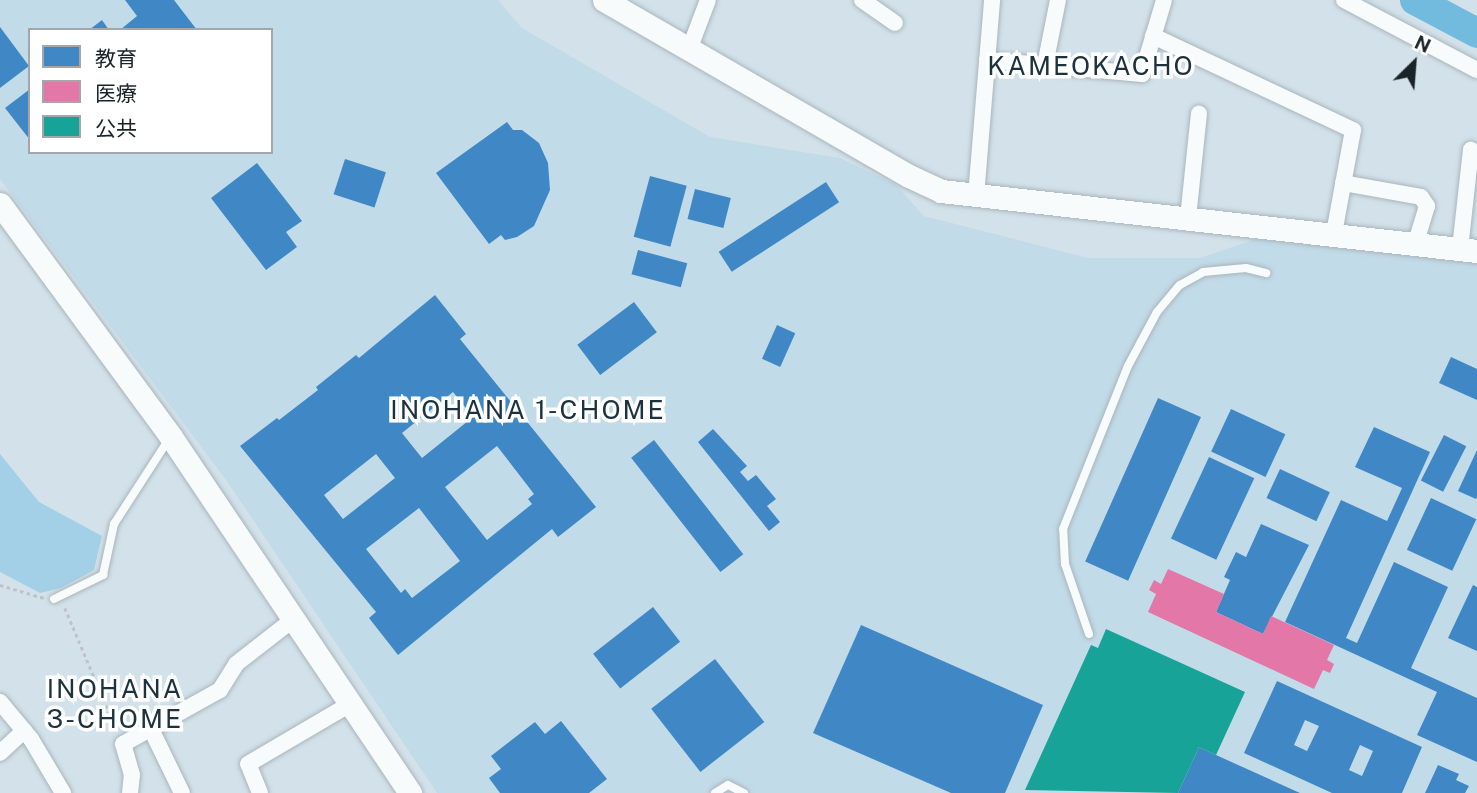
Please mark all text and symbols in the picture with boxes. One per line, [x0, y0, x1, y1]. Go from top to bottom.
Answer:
legend [28, 28, 273, 154]
north arrow [1379, 28, 1449, 98]
text: N [1411, 31, 1434, 57]
text: 教育 [95, 46, 137, 71]
district label: KAMEOKACHO [989, 50, 1193, 82]
text: 医療 [95, 81, 137, 106]
text: 公共 [95, 116, 137, 141]
district label: INOHANA 1-CHOME [392, 394, 664, 426]
district label: INOHANA 3-CHOME [48, 673, 182, 734]

